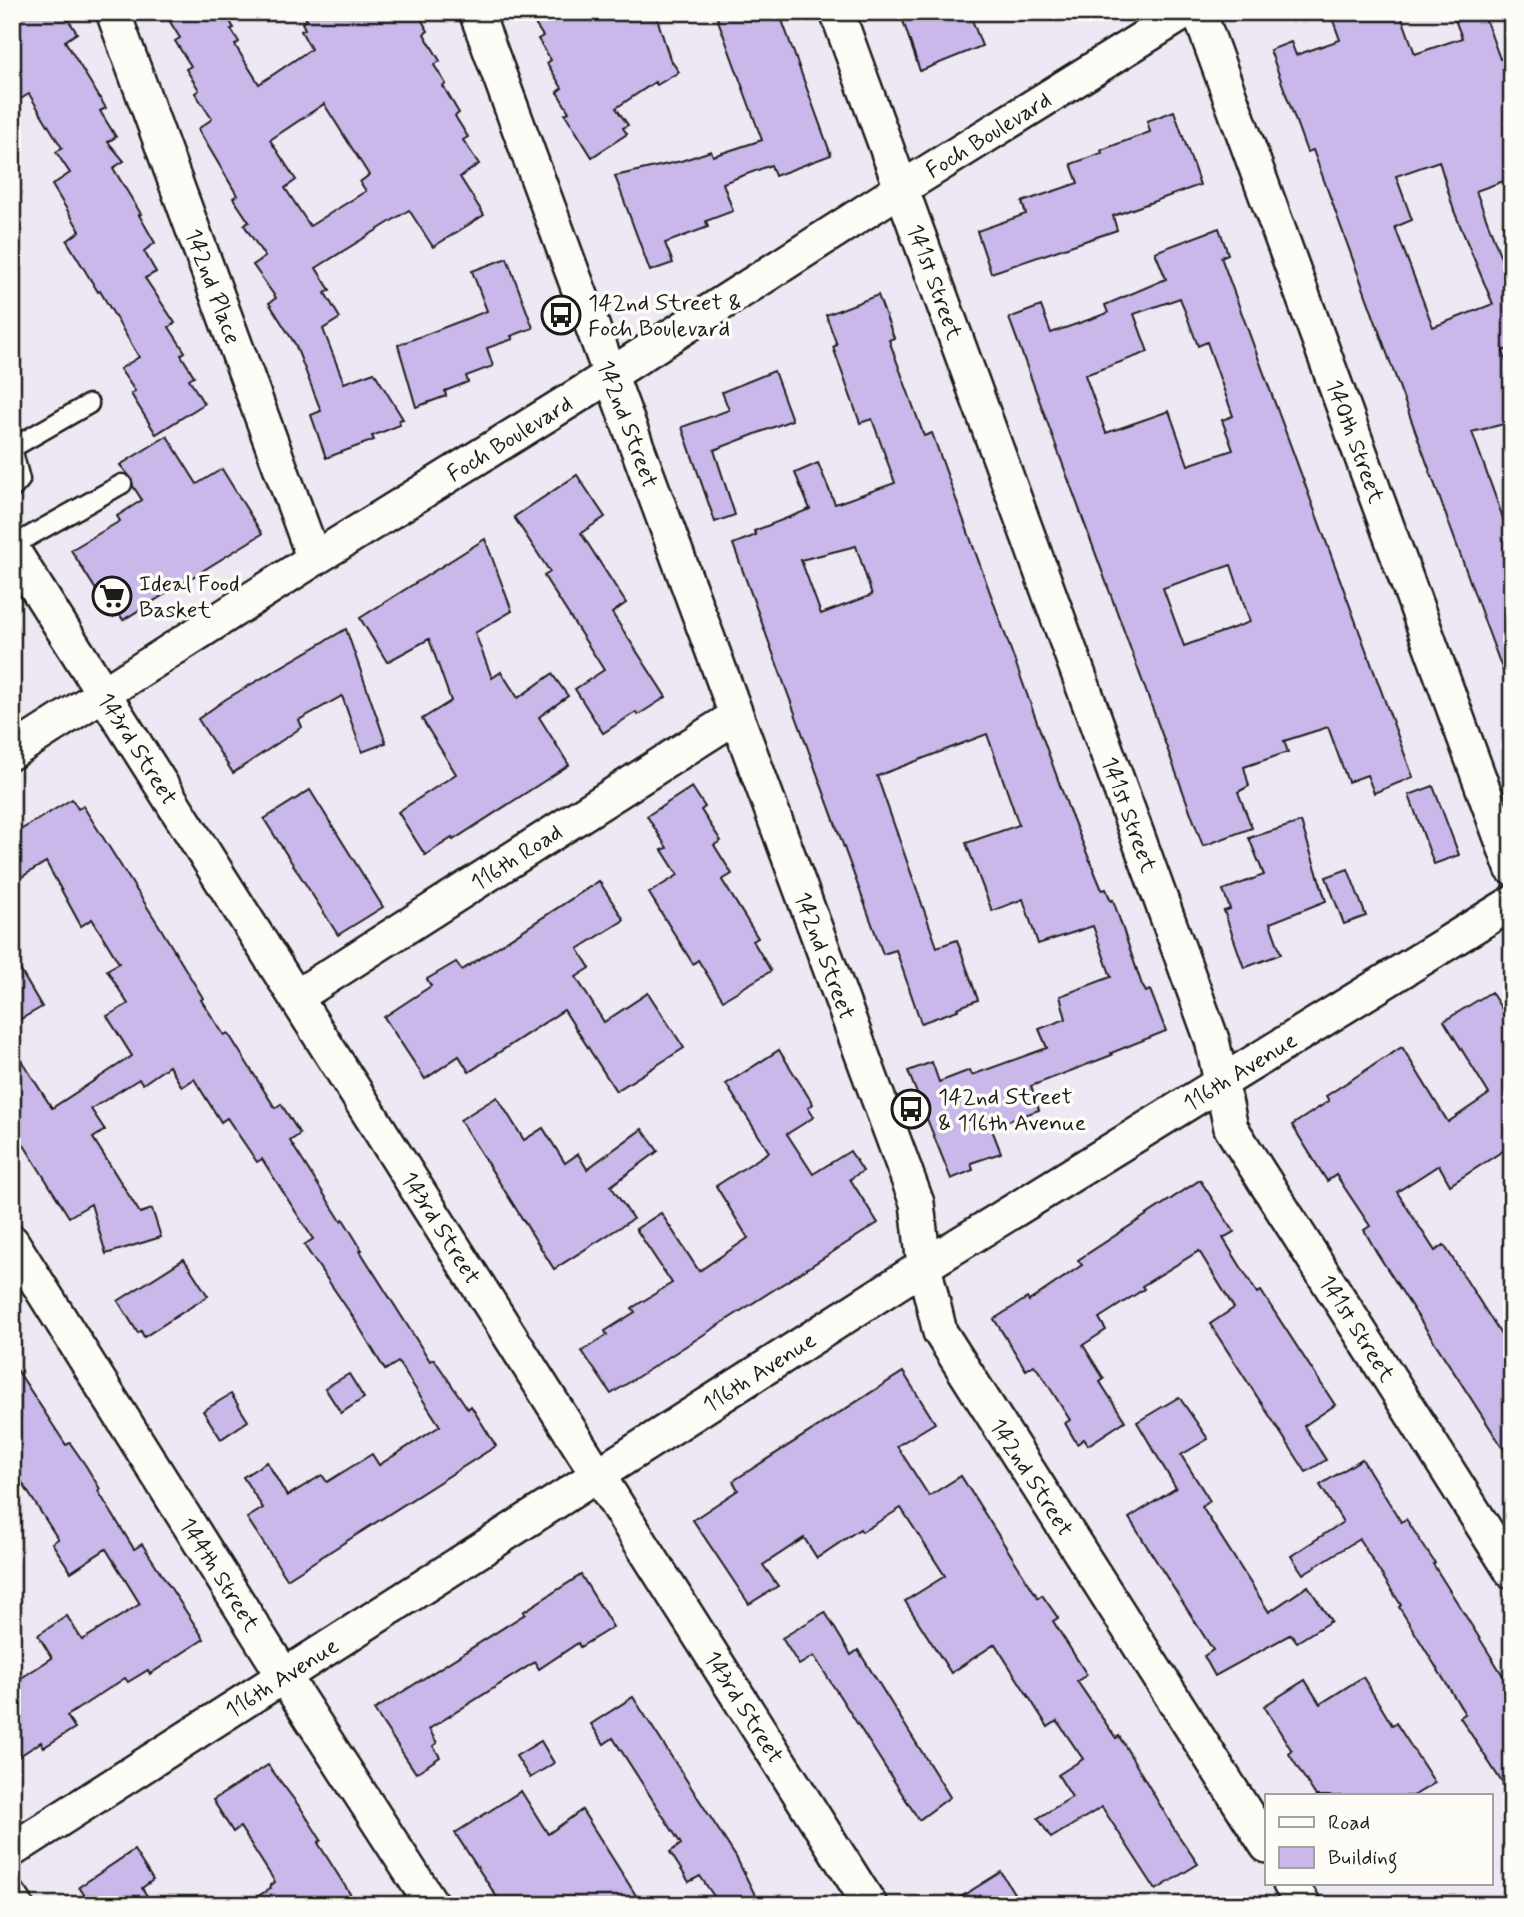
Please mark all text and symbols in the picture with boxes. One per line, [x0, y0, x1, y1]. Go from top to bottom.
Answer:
street label: Foch Boulevard [921, 86, 1057, 186]
street label: 141st Street [899, 220, 968, 345]
street label: 142nd Place [177, 225, 247, 349]
place label: 142nd Street & Foch Boulevard [588, 289, 742, 345]
bus stop icon: 142nd Street & Foch Boulevard [540, 294, 582, 336]
street label: 142nd Street [589, 356, 664, 493]
street label: 140th Street [1318, 376, 1391, 508]
street label: Foch Boulevard [442, 390, 579, 490]
place label: Ideal Food Basket [139, 570, 239, 626]
supermarket icon: Ideal Food Basket [91, 575, 133, 617]
street label: 143rd Street [90, 688, 183, 812]
street label: 141st Street [1093, 753, 1163, 877]
street label: 116th Road [466, 818, 568, 899]
street label: 142nd Street [786, 888, 861, 1024]
street label: 116th Avenue [1178, 1026, 1303, 1119]
place label: 142nd Street & 116th Avenue [938, 1083, 1086, 1139]
bus stop icon: 142nd Street & 116th Avenue [890, 1088, 932, 1130]
street label: 143rd Street [393, 1167, 487, 1291]
street label: 141st Street [1311, 1270, 1401, 1389]
street label: 116th Avenue [698, 1326, 822, 1421]
street label: 142nd Street [982, 1413, 1079, 1543]
street label: 144th Street [171, 1512, 266, 1638]
street label: 116th Avenue [220, 1632, 345, 1726]
street label: 143rd Street [696, 1646, 790, 1770]
legend [1265, 1794, 1492, 1885]
text: Road [1328, 1809, 1370, 1837]
text: Building [1328, 1844, 1398, 1874]

